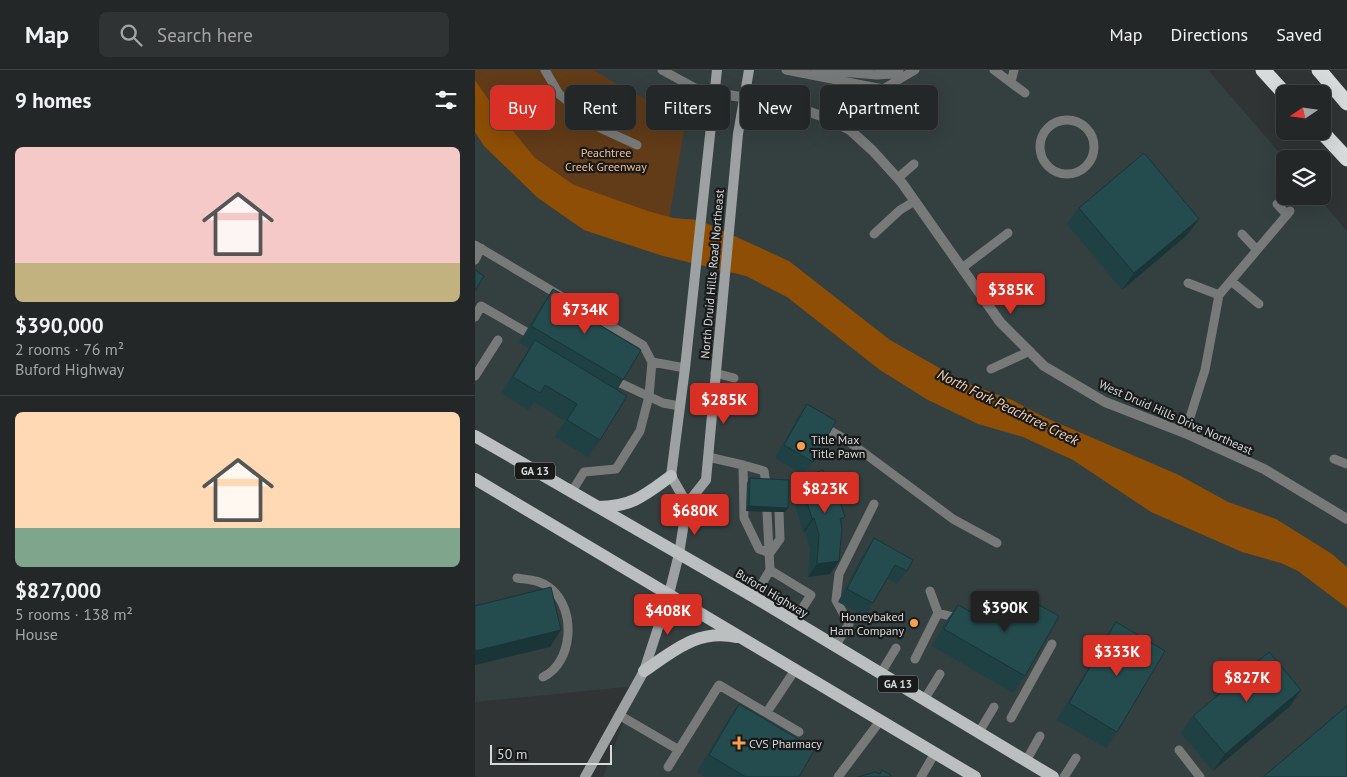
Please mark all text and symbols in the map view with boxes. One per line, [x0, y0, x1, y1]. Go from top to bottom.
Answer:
search box [99, 12, 449, 57]
text: Map [25, 19, 69, 50]
icon: search [117, 21, 145, 49]
text: Search here [157, 23, 253, 47]
text: Map [1110, 23, 1142, 46]
text: Directions [1170, 23, 1248, 46]
text: Saved [1276, 23, 1322, 46]
chip: Buy [490, 85, 555, 130]
chip: Rent [565, 85, 636, 130]
chip: Filters [646, 85, 730, 130]
chip: New [740, 85, 810, 130]
chip: Apartment [820, 85, 938, 130]
north arrow [1276, 85, 1331, 140]
map controls [1276, 85, 1331, 205]
icon: filters [432, 86, 460, 114]
text: 9 homes [15, 87, 91, 114]
park label: Peachtree Creek Greenway [565, 145, 647, 174]
button: layers [1276, 150, 1331, 205]
icon: home [193, 179, 283, 269]
street label: North Druid Hills Road Northeast [697, 189, 727, 359]
pin: $385K [976, 272, 1046, 315]
text: $385K [988, 279, 1034, 299]
pin: $734K [550, 292, 620, 335]
text: $734K [562, 299, 608, 319]
text: $390,000 [15, 312, 104, 339]
text: 2 rooms · 76 m² [15, 339, 124, 359]
text: Buford Highway [15, 359, 124, 379]
water label: North Fork Peachtree Creek [934, 365, 1082, 449]
street label: West Druid Hills Drive Northeast [1097, 376, 1255, 458]
pin: $285K [689, 382, 759, 425]
text: $285K [701, 389, 747, 409]
place label: Title Max Title Pawn [811, 432, 865, 461]
marker: Title Max Title Pawn [795, 440, 807, 452]
icon: home [193, 445, 283, 535]
road number: GA 13 [515, 462, 555, 480]
pin: $823K [790, 472, 860, 514]
text: $823K [802, 478, 848, 498]
pin: $680K [660, 494, 730, 536]
text: $680K [672, 500, 718, 520]
street label: Buford Highway [733, 565, 811, 621]
text: $827,000 [15, 577, 101, 604]
pin: $390K [970, 590, 1040, 633]
pin: $408K [633, 594, 703, 636]
text: $390K [982, 597, 1028, 617]
text: $408K [645, 600, 691, 620]
text: 5 rooms · 138 m² [15, 604, 133, 624]
place label: Honeybaked Ham Company [830, 609, 904, 638]
marker: Honeybaked Ham Company [908, 617, 920, 629]
text: House [15, 624, 58, 644]
pin: $333K [1082, 634, 1152, 677]
text: $333K [1094, 641, 1140, 661]
pin: $827K [1212, 660, 1282, 703]
text: $827K [1224, 667, 1270, 687]
road number: GA 13 [878, 676, 918, 692]
place label: CVS Pharmacy [749, 736, 822, 751]
marker: CVS Pharmacy [733, 737, 745, 749]
scale bar [490, 742, 613, 765]
text: 50 m [497, 745, 527, 763]

